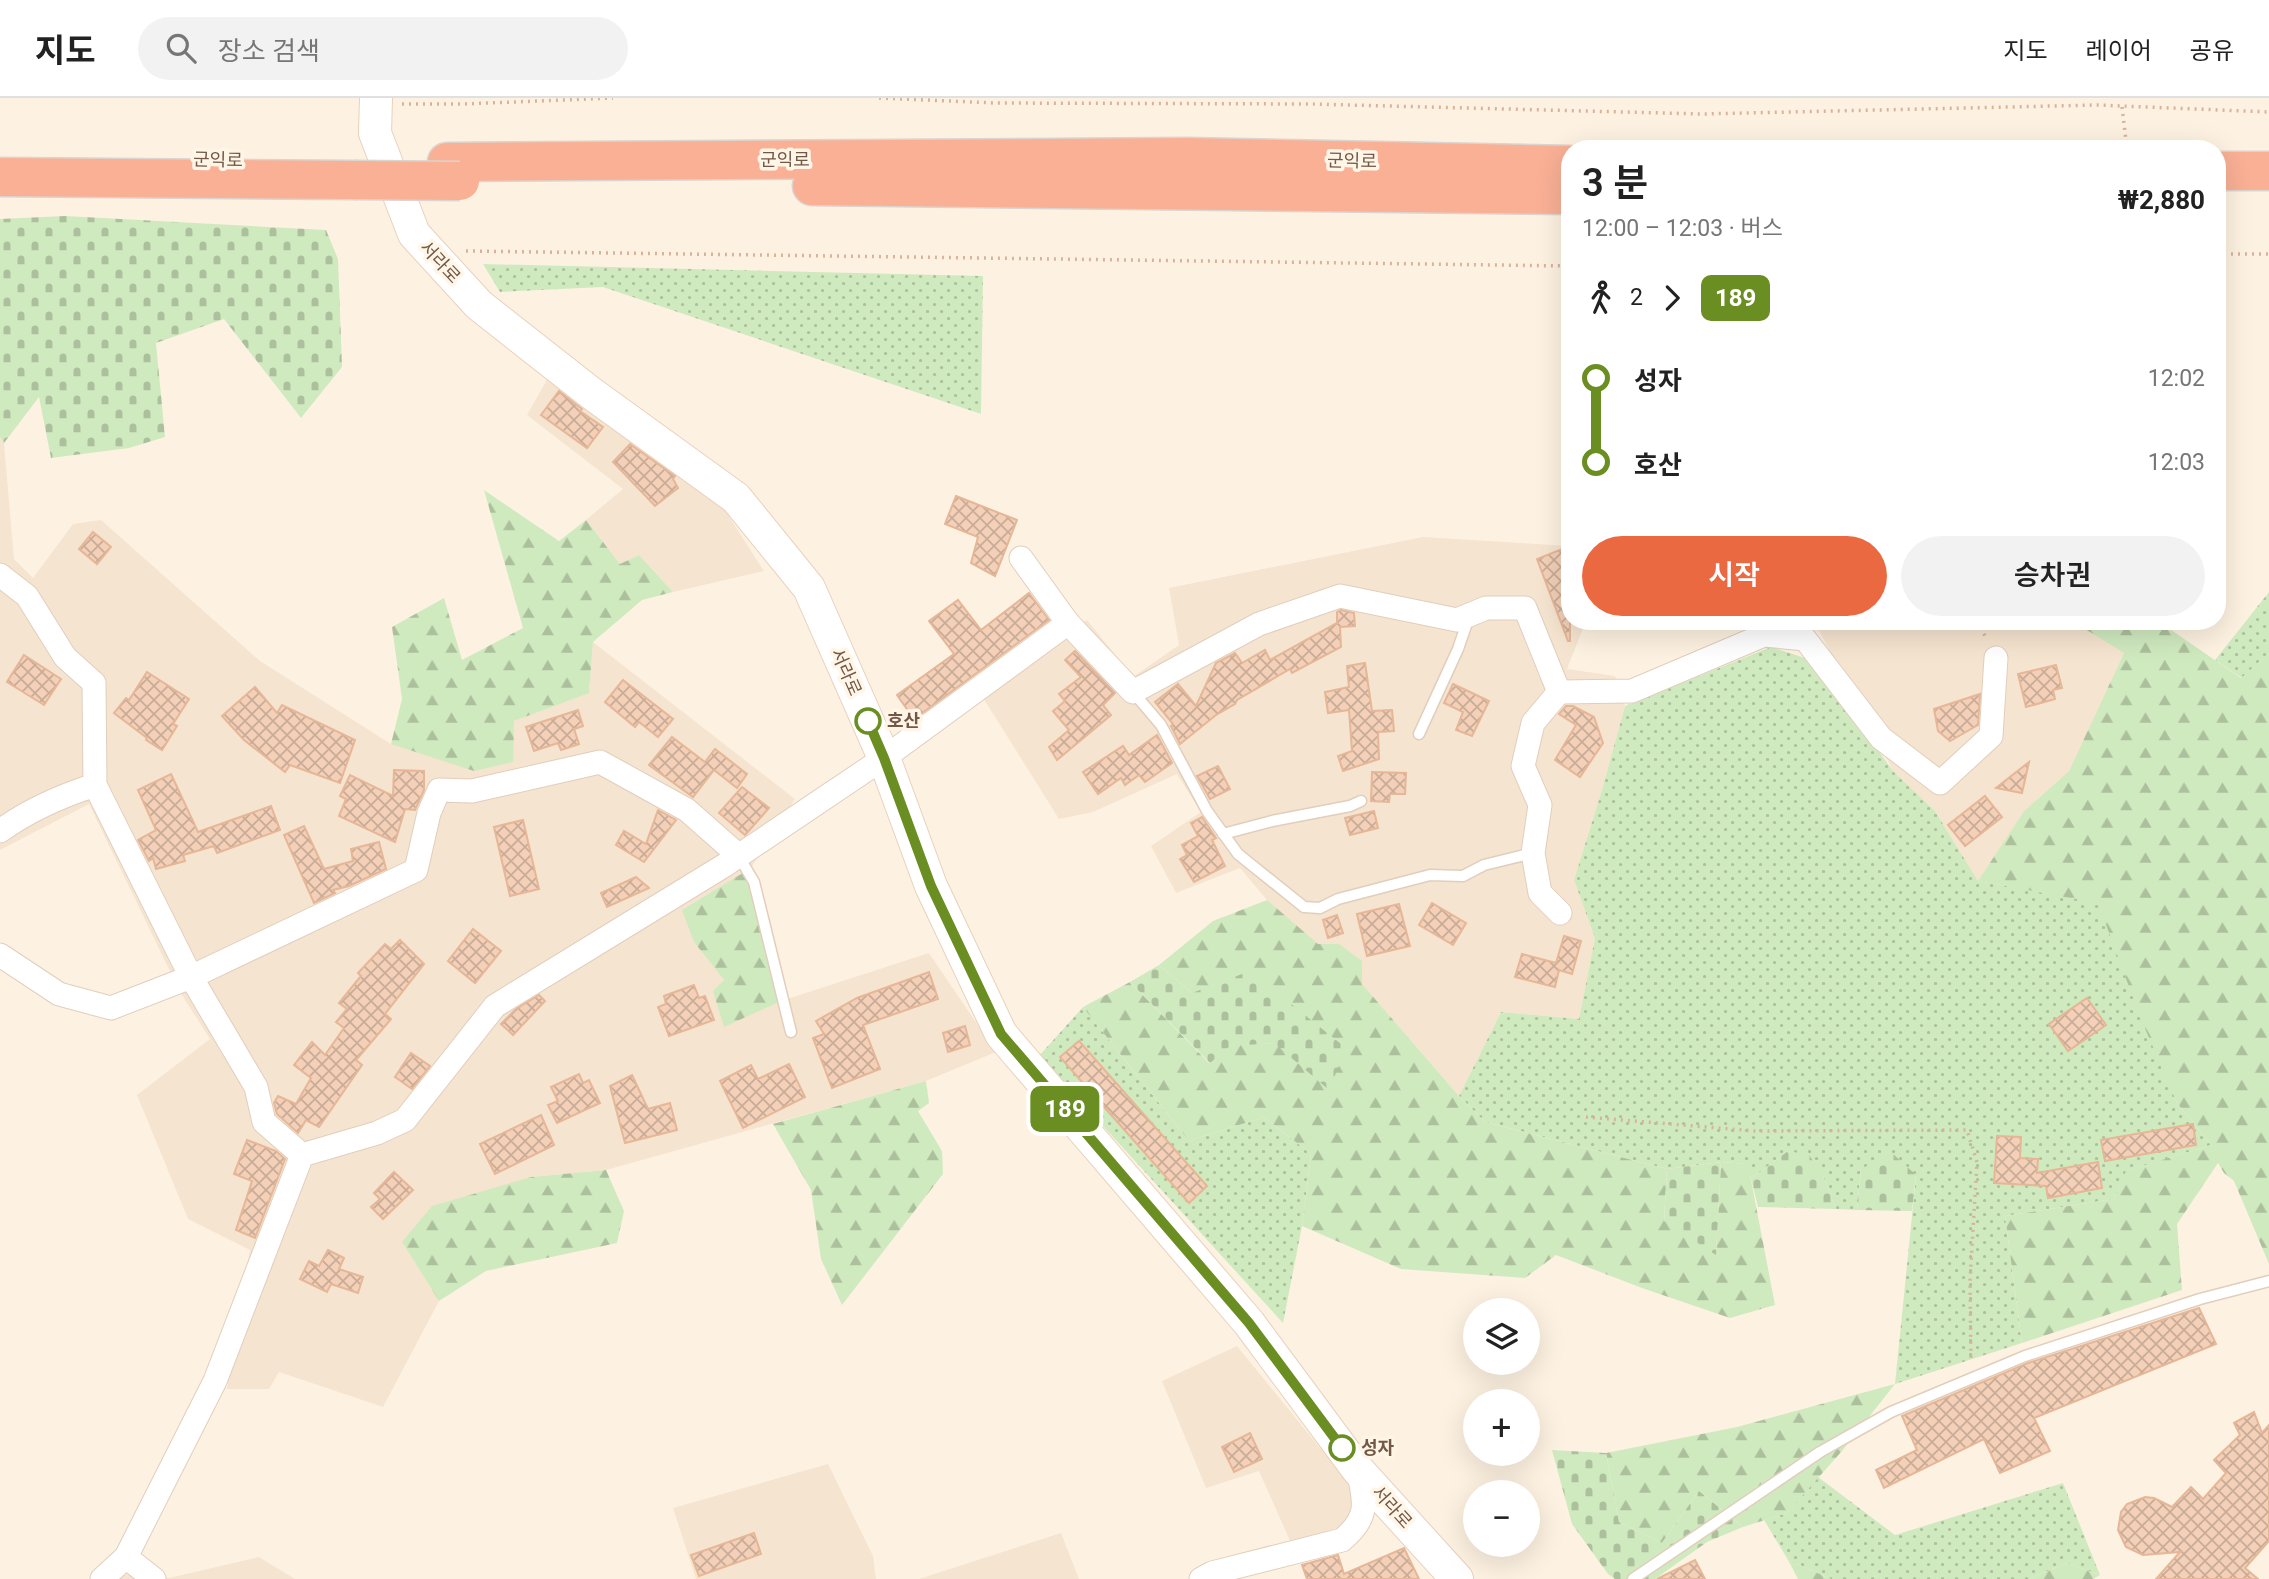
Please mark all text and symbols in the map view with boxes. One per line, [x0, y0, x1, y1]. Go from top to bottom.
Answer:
search box [138, 17, 628, 80]
icon: search [162, 29, 200, 67]
text: 지도 [35, 31, 96, 70]
text: 장소 검색 [218, 36, 320, 66]
text: 지도 [2003, 37, 2048, 65]
text: 레이어 [2086, 37, 2152, 65]
text: 공유 [2190, 37, 2234, 65]
street label: 군익로 [193, 149, 243, 170]
street label: 군익로 [760, 149, 810, 170]
street label: 군익로 [1327, 150, 1377, 171]
text: 3 분 [1582, 161, 1648, 205]
text: ₩2,880 [2118, 185, 2205, 215]
text: 12:00 – 12:03 · 버스 [1582, 215, 1783, 242]
street label: 서라로 [416, 236, 465, 287]
icon: walk [1582, 279, 1620, 317]
icon: forward [1653, 279, 1691, 317]
text: 2 [1630, 284, 1643, 311]
text: 189 [1715, 284, 1756, 312]
text: 12:02 [2148, 365, 2205, 392]
text: 성자 [1634, 366, 1682, 396]
text: 12:03 [2148, 449, 2205, 476]
text: 호산 [1634, 450, 1682, 480]
button: 시작 [1582, 536, 1887, 616]
button: 승차권 [1901, 536, 2205, 616]
street label: 서라로 [827, 645, 866, 699]
marker: 호산 [855, 708, 881, 734]
place label: 호산 [887, 710, 921, 731]
line badge: 189 [1025, 1086, 1105, 1132]
text: 189 [1044, 1095, 1086, 1123]
map controls [1463, 1298, 1540, 1557]
button: layers [1463, 1298, 1540, 1375]
button: + [1463, 1389, 1540, 1466]
marker: 성자 [1329, 1435, 1355, 1461]
place label: 성자 [1361, 1437, 1395, 1458]
button: − [1463, 1480, 1540, 1557]
street label: 서라로 [1368, 1481, 1417, 1532]

